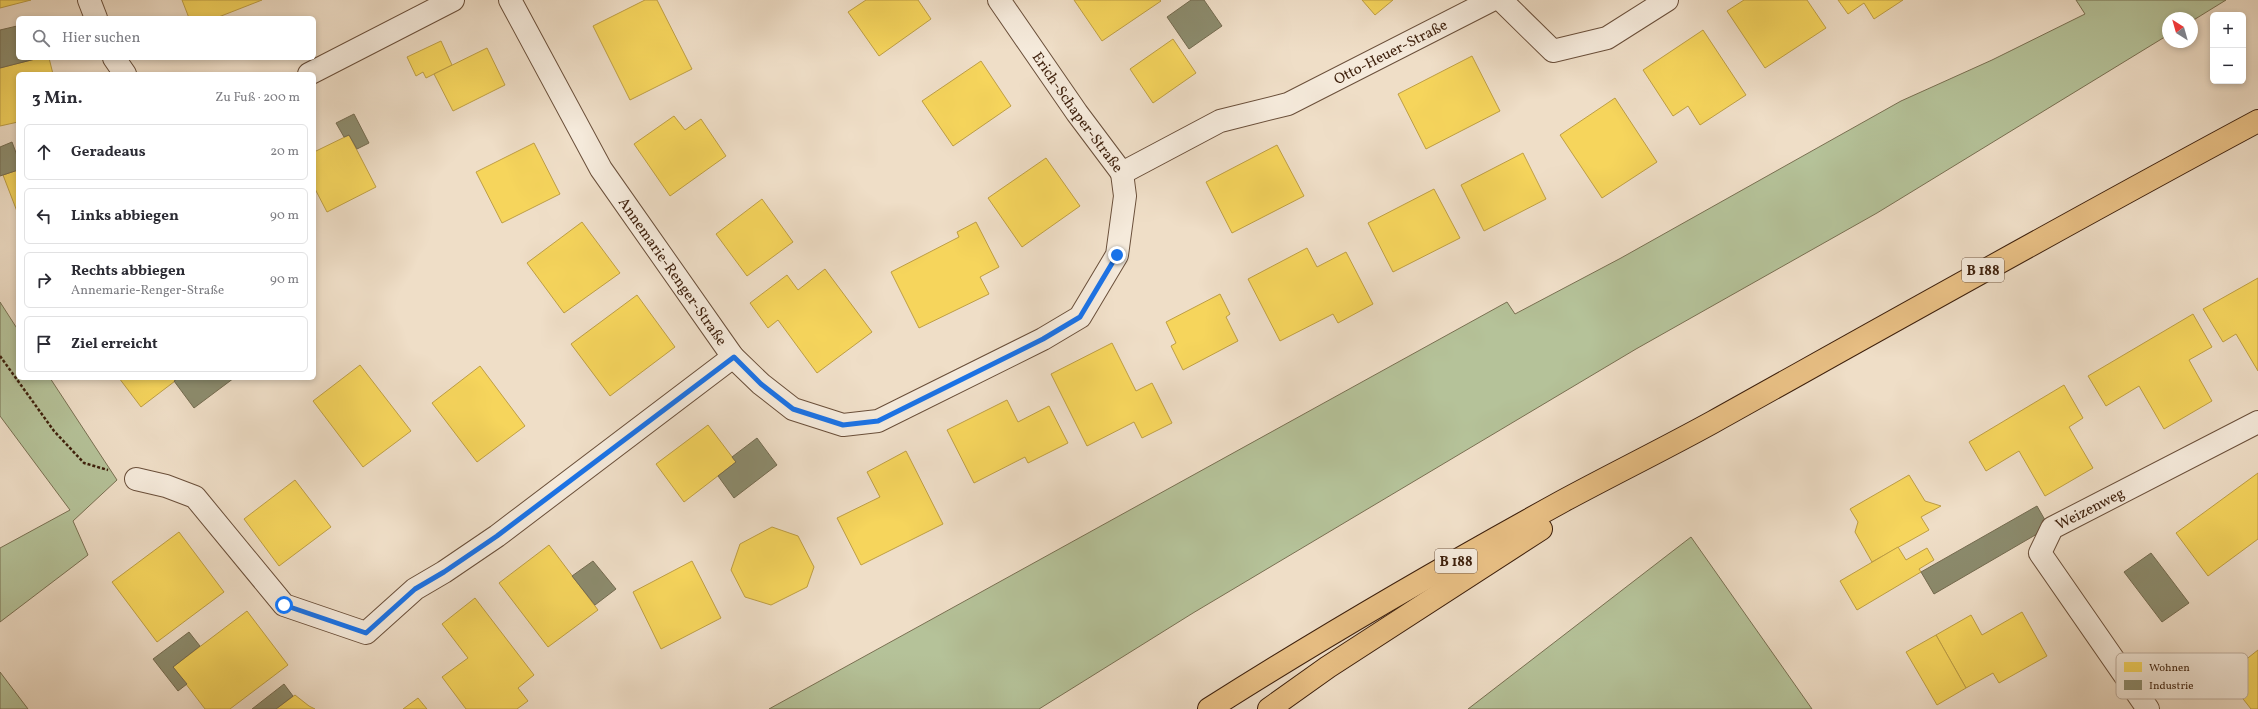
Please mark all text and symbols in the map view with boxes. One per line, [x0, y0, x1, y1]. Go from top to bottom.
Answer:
north arrow [2162, 12, 2198, 48]
map controls [2210, 12, 2246, 84]
button: + [2210, 12, 2246, 48]
street label: Otto-Heuer-Straße [1331, 15, 1452, 91]
search box [16, 16, 316, 60]
icon: search [30, 27, 52, 49]
text: Hier suchen [62, 28, 140, 49]
street label: Erich-Schaper-Straße [1026, 48, 1127, 178]
button: − [2210, 48, 2246, 84]
text: 3 Min. [32, 87, 83, 110]
text: Zu Fuß · 200 m [215, 89, 300, 107]
icon: ahead [33, 141, 55, 163]
text: Geradeaus [71, 142, 146, 163]
text: 20 m [270, 143, 299, 161]
street label: Annemarie-Renger-Straße [612, 194, 731, 351]
icon: left [33, 205, 55, 227]
text: Links abbiegen [71, 206, 179, 227]
text: 90 m [270, 207, 299, 225]
route end [1108, 246, 1126, 264]
road number: B 188 [1962, 258, 2004, 282]
text: Rechts abbiegen [71, 261, 186, 282]
icon: right [33, 269, 55, 291]
text: 90 m [270, 271, 299, 289]
text: Annemarie-Renger-Straße [71, 282, 224, 300]
icon: arrive [33, 333, 55, 355]
text: Ziel erreicht [71, 334, 158, 355]
street label: Weizenweg [2052, 483, 2129, 536]
road number: B 188 [1435, 549, 1477, 573]
route start [275, 596, 293, 614]
legend [2116, 653, 2248, 699]
text: Wohnen [2149, 661, 2190, 676]
text: Industrie [2149, 679, 2194, 694]

